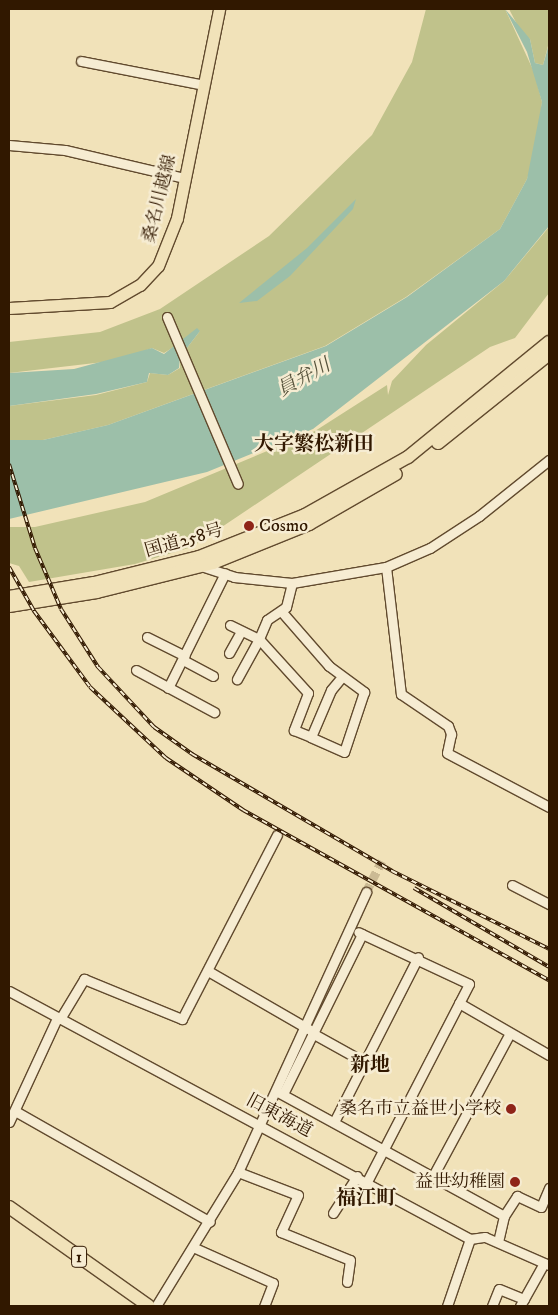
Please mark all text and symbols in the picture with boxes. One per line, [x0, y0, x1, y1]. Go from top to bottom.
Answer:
street label: 桑名川越線 [139, 153, 181, 245]
water label: 員弁川 [274, 354, 334, 402]
district label: 大字繁松新田 [254, 432, 374, 456]
place label: Cosmo [259, 515, 308, 537]
street label: 国道258号 [142, 520, 226, 562]
marker: Cosmo [243, 520, 255, 532]
district label: 新地 [350, 1053, 390, 1077]
street label: 旧東海道 [242, 1090, 316, 1142]
place label: 桑名市立益世小学校 [339, 1098, 501, 1120]
marker: 桑名市立益世小学校 [505, 1103, 517, 1115]
place label: 益世幼稚園 [415, 1171, 505, 1193]
marker: 益世幼稚園 [509, 1176, 521, 1188]
district label: 福江町 [336, 1186, 396, 1210]
road number: 1 [70, 1244, 88, 1270]

